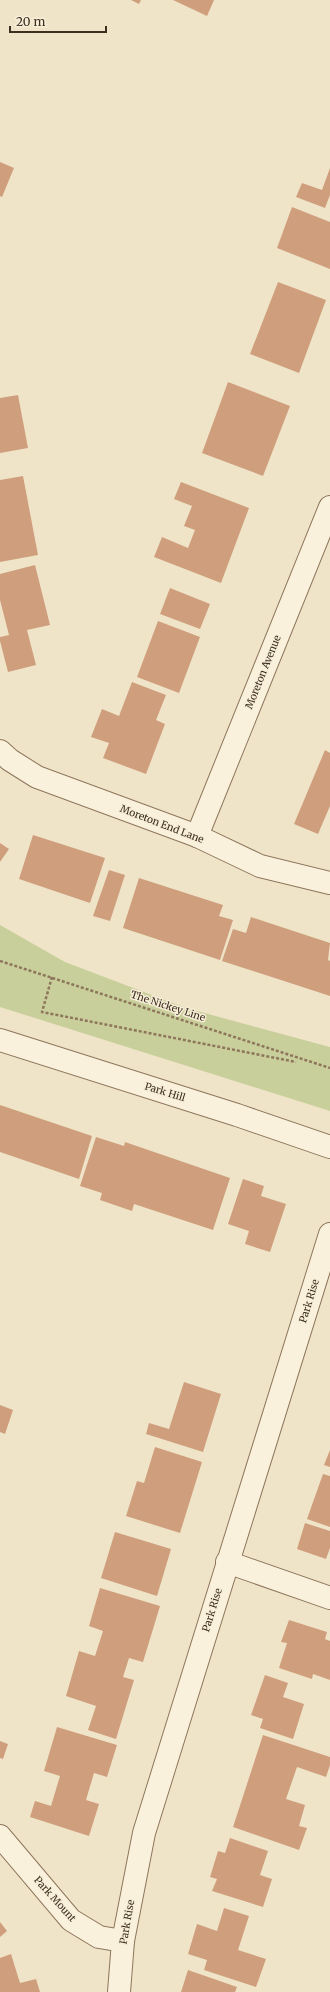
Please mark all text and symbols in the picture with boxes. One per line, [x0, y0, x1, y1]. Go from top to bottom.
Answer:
scale bar [10, 8, 106, 34]
text: 20 m [16, 14, 45, 29]
street label: Moreton Avenue [242, 633, 284, 711]
street label: Moreton End Lane [118, 802, 206, 846]
street label: The Nickey Line [129, 988, 207, 1024]
street label: Park Hill [143, 1080, 187, 1104]
street label: Park Rise [296, 1278, 322, 1324]
street label: Park Rise [199, 1587, 225, 1633]
street label: Park Mount [31, 1874, 79, 1925]
street label: Park Rise [117, 1899, 137, 1945]

